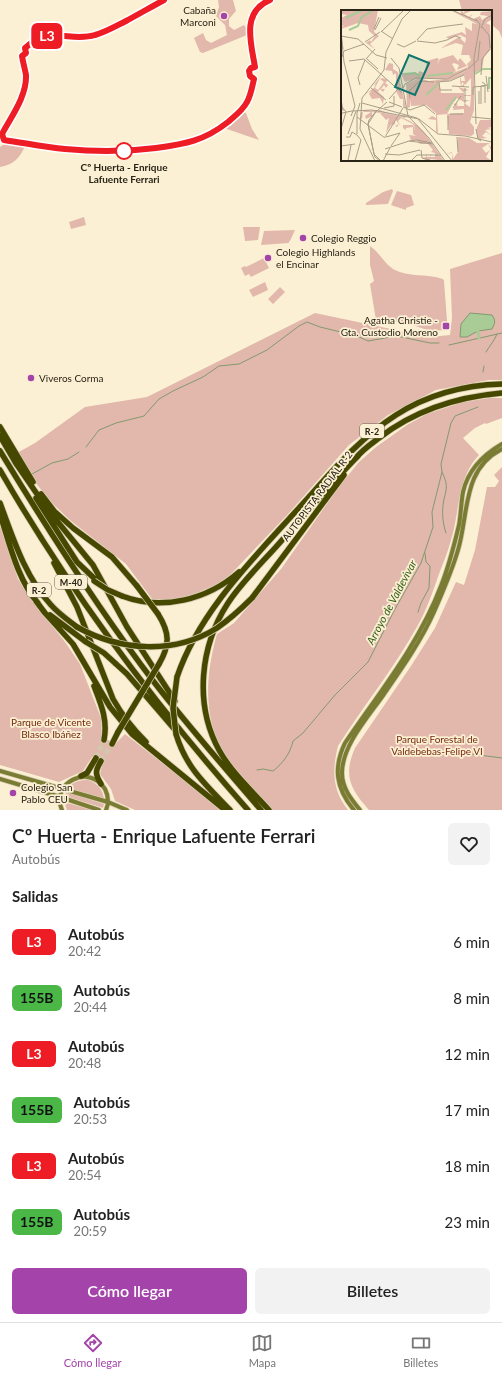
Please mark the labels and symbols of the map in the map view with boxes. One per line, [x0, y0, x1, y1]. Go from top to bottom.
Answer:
place label: Cabaña Marconi [180, 4, 216, 28]
inset map [341, 10, 492, 161]
marker: Cabaña Marconi [219, 11, 229, 21]
line badge: L3 [29, 23, 65, 49]
marker: Cº Huerta - Enrique Lafuente Ferrari [115, 142, 133, 160]
place label: Cº Huerta - Enrique Lafuente Ferrari [81, 161, 168, 185]
place label: Colegio Reggio [311, 232, 377, 244]
marker: Colegio Reggio [298, 233, 308, 243]
place label: Colegio Highlands el Encinar [276, 246, 355, 270]
marker: Colegio Highlands el Encinar [263, 253, 273, 263]
place label: Agatha Christie - Gta. Custodio Moreno [341, 314, 438, 338]
marker: Agatha Christie - Gta. Custodio Moreno [441, 321, 451, 331]
place label: Viveros Corma [39, 372, 104, 384]
marker: Viveros Corma [26, 373, 36, 383]
road number: R-2 [360, 424, 384, 438]
street label: AUTOPISTA RADIAL R-2 [279, 449, 355, 543]
water label: Arroyo de Valdevivar [363, 557, 419, 647]
road number: M-40 [55, 575, 87, 589]
road number: R-2 [27, 583, 51, 597]
park label: Parque de Vicente Blasco Ibáñez [11, 716, 91, 740]
park label: Parque Forestal de Valdebebas-Felipe VI [391, 733, 483, 757]
place label: Colegio San Pablo CEU [21, 781, 73, 805]
marker: Colegio San Pablo CEU [8, 788, 18, 798]

